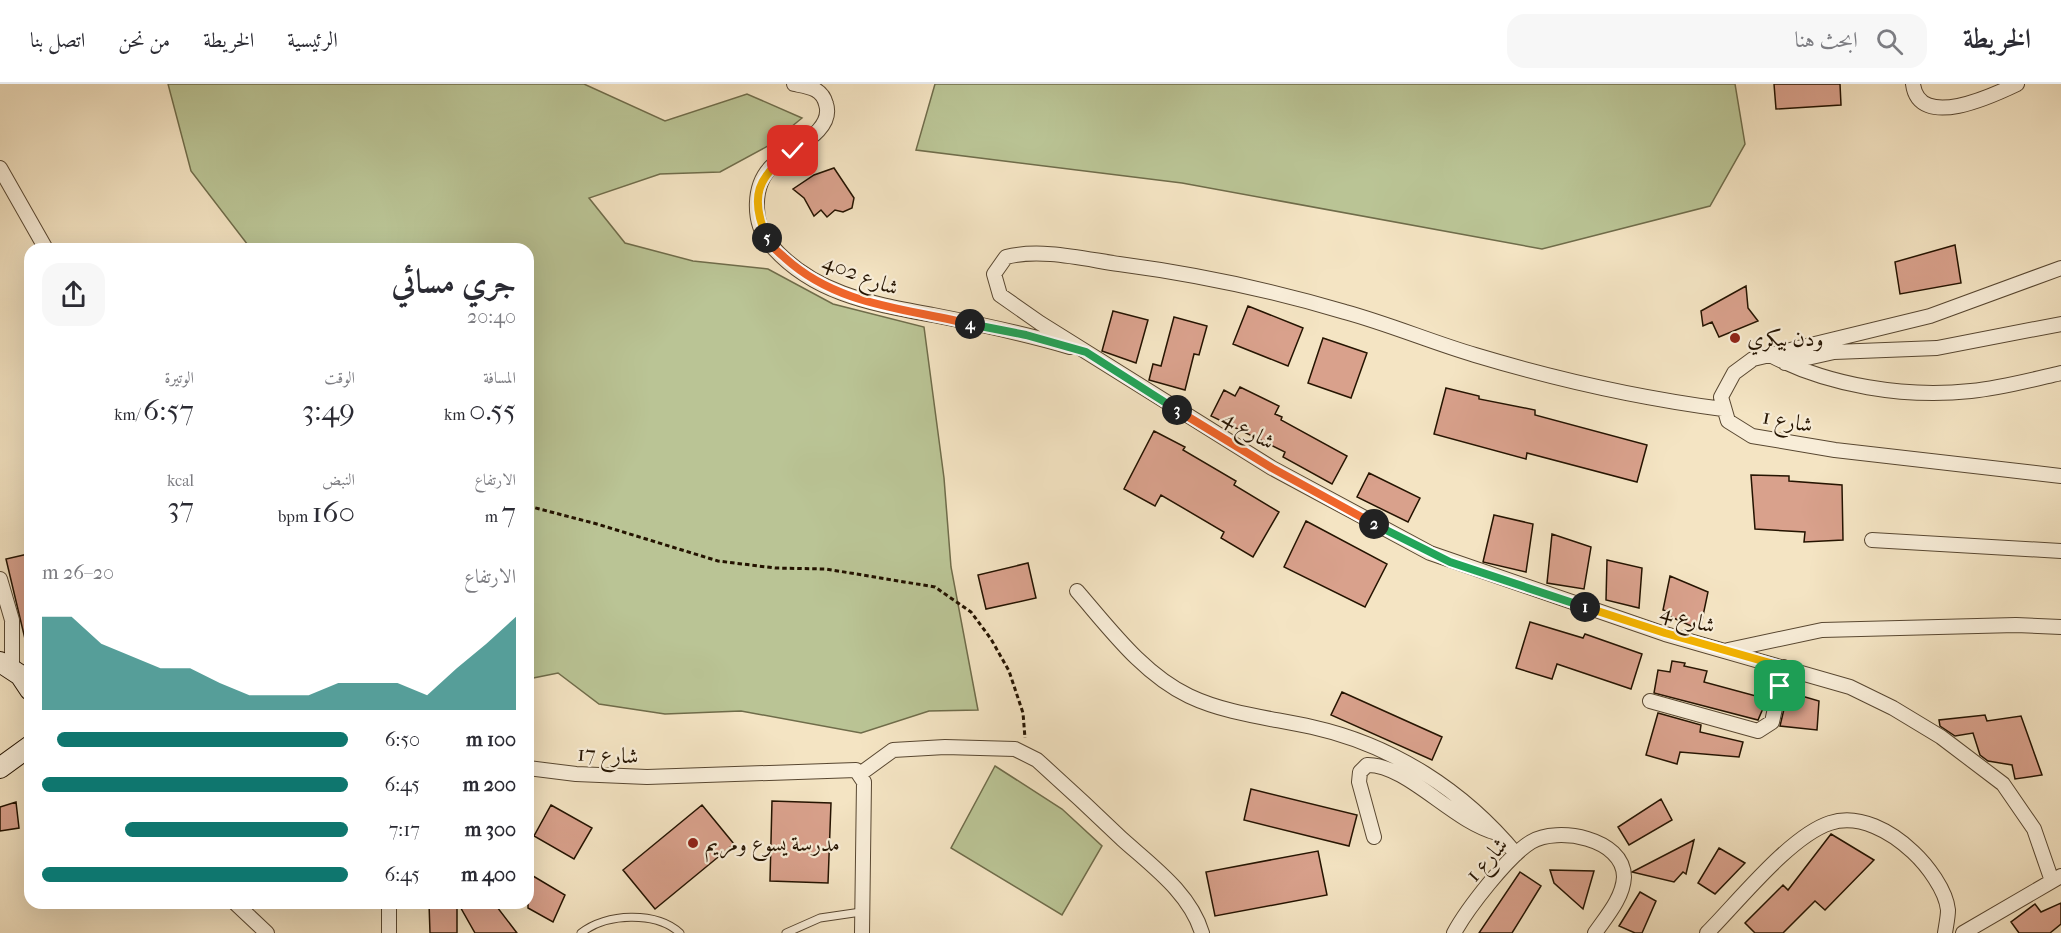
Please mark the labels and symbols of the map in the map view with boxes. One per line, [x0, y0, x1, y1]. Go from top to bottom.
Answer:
pin [767, 125, 818, 176]
pin: 5 [752, 223, 782, 253]
street label: شارع 402 [817, 249, 902, 306]
pin: 4 [955, 309, 985, 339]
place label: ودن بيكري [1747, 326, 1823, 356]
marker: ودن بيكري [1728, 331, 1742, 345]
pin: 3 [1162, 395, 1192, 425]
street label: شارع 1 [1759, 403, 1815, 443]
street label: شارع 4 [1215, 404, 1279, 460]
pin: 2 [1359, 509, 1389, 539]
pin: 1 [1570, 592, 1600, 622]
street label: شارع 4 [1656, 599, 1718, 644]
pin [1754, 660, 1805, 711]
street label: شارع 17 [576, 740, 639, 775]
place label: مدرسة يسوع ومريم [705, 831, 840, 863]
street label: شارع 1 [1460, 832, 1517, 891]
marker: مدرسة يسوع ومريم [686, 836, 700, 850]

